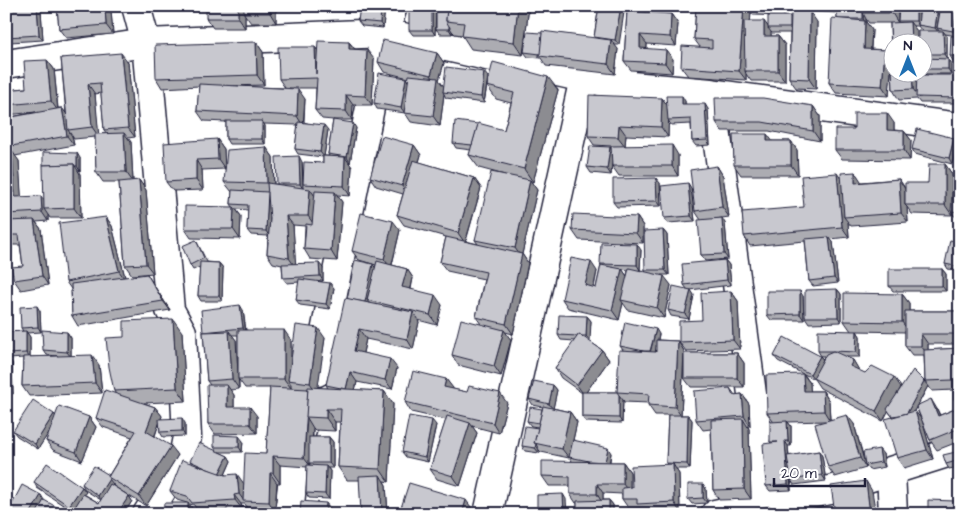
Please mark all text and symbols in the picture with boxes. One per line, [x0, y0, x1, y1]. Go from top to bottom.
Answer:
north arrow [884, 32, 934, 82]
text: N [904, 36, 913, 56]
scale bar [774, 455, 865, 487]
text: 20 m [781, 463, 817, 484]

